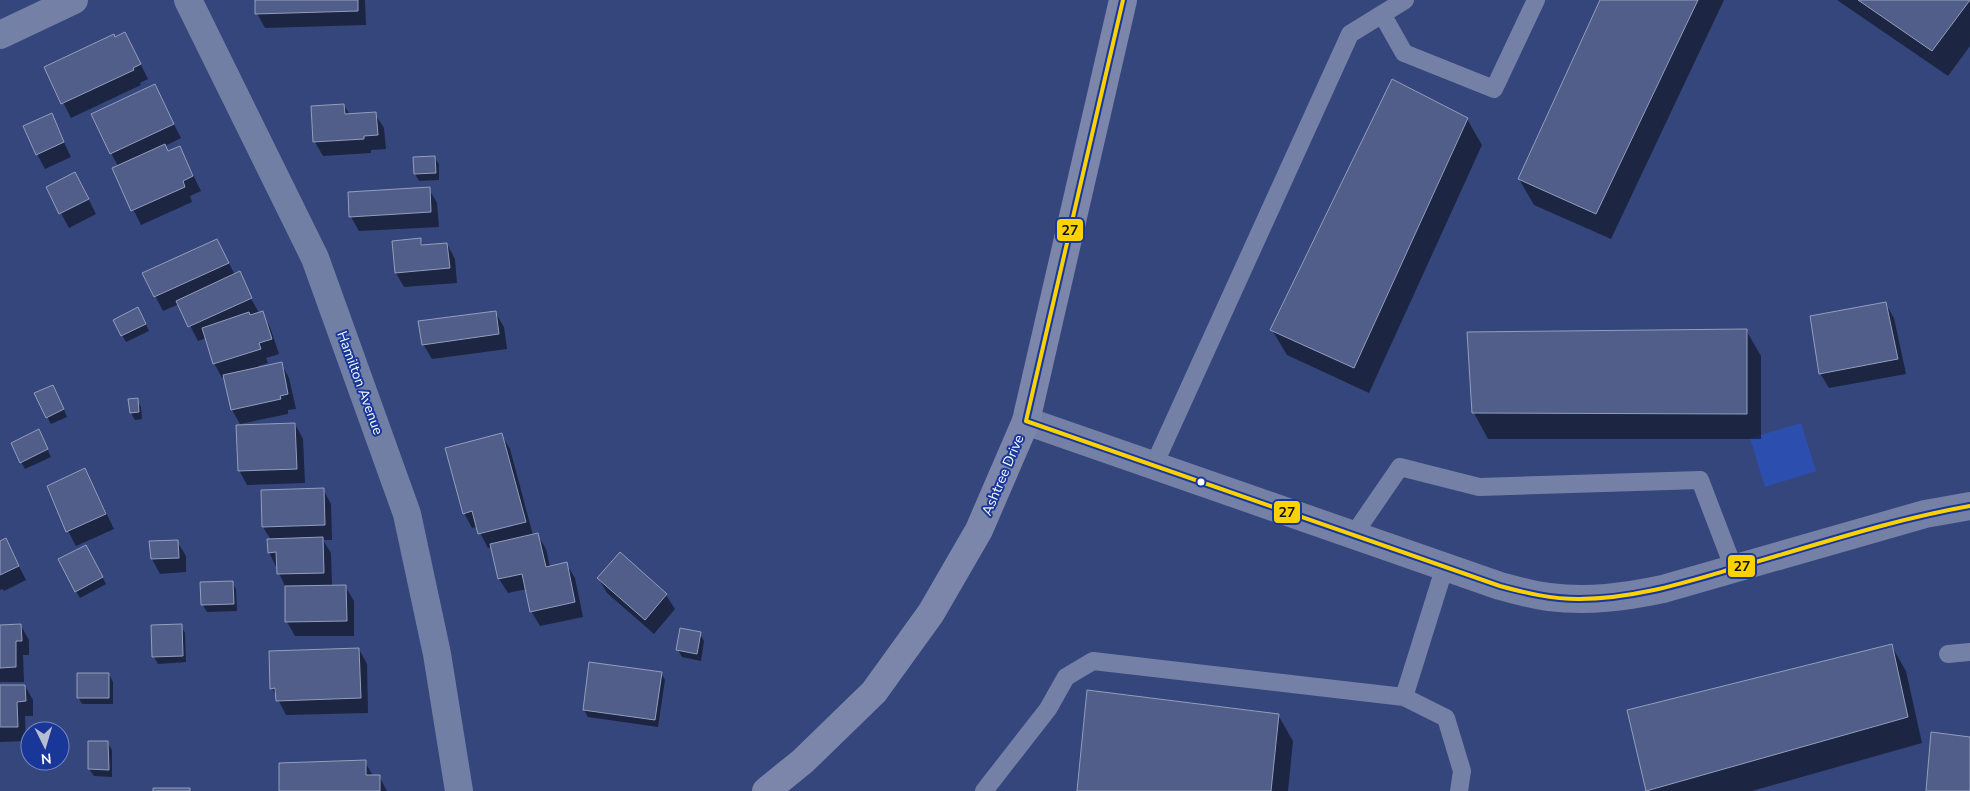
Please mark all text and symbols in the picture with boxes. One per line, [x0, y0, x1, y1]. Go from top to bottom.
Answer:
line badge: 27 [1056, 218, 1084, 242]
text: 27 [1062, 221, 1078, 240]
street label: Hamilton Avenue [332, 328, 388, 438]
street label: Ashtree Drive [977, 432, 1029, 518]
unlabelled marker [1196, 477, 1206, 487]
line badge: 27 [1273, 500, 1301, 524]
text: 27 [1279, 503, 1295, 522]
line badge: 27 [1727, 554, 1756, 578]
text: 27 [1734, 557, 1750, 576]
north arrow [20, 721, 70, 771]
text: N [40, 749, 52, 768]

